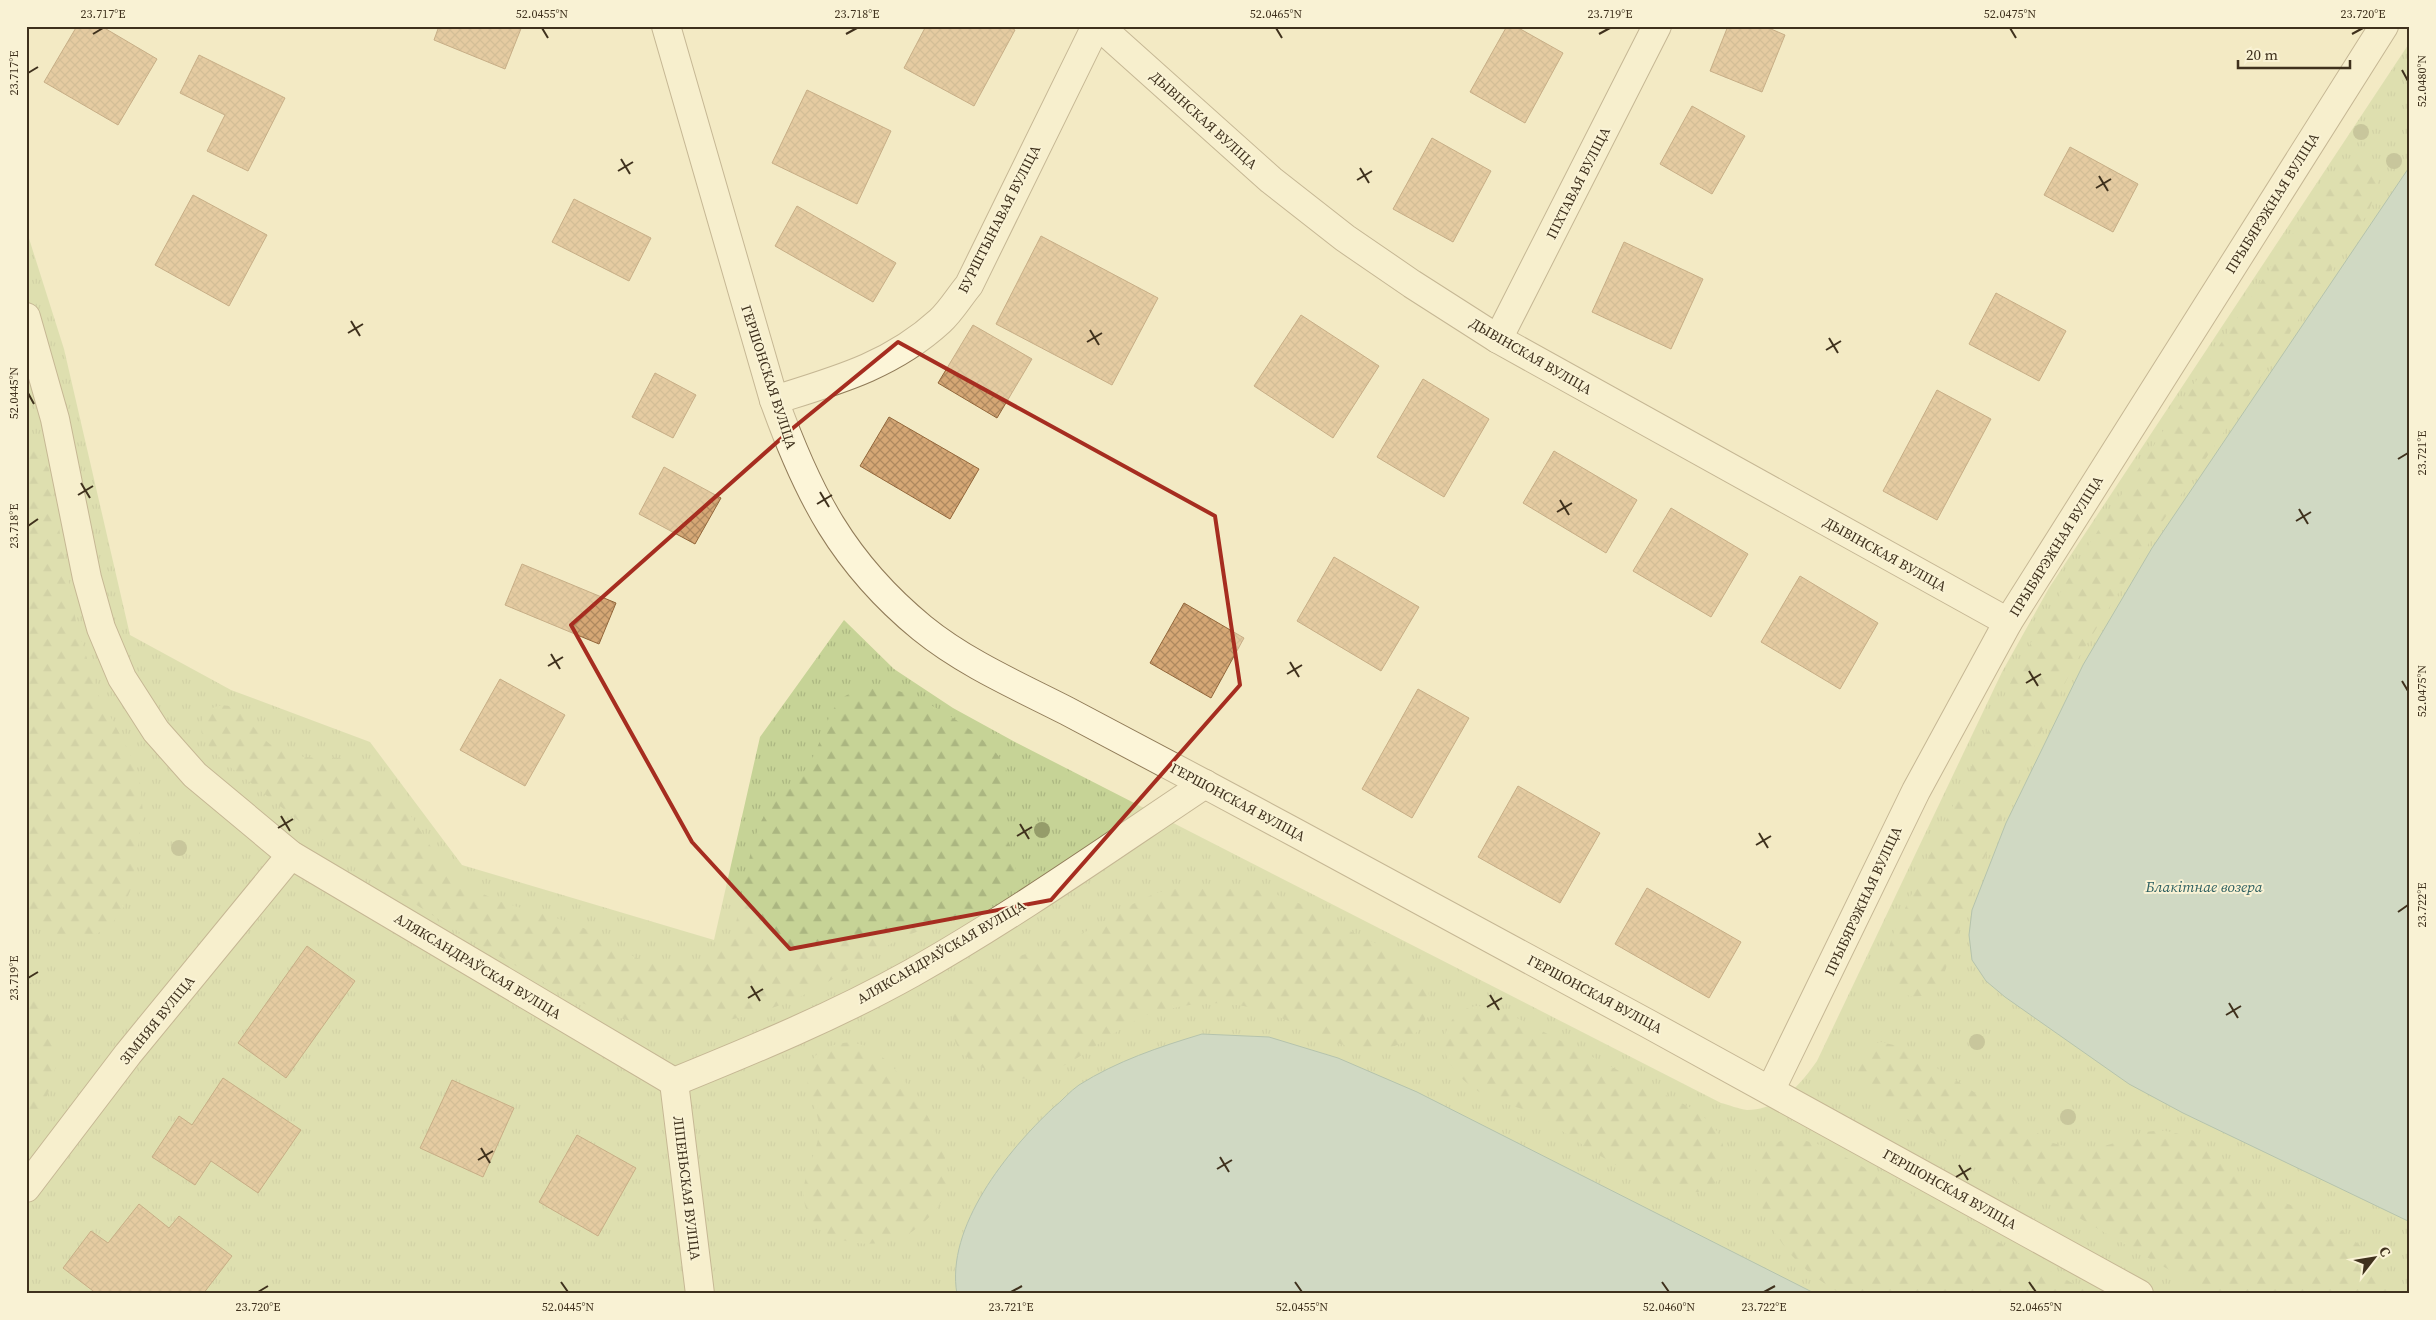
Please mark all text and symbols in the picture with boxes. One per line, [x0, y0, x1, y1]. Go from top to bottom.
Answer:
text: 23.717°E [81, 6, 125, 22]
text: 52.0455°N [516, 6, 568, 22]
text: 23.718°E [835, 6, 879, 22]
text: 52.0465°N [1250, 6, 1302, 22]
text: 23.719°E [1588, 6, 1632, 22]
text: 52.0475°N [1984, 6, 2036, 22]
text: 23.720°E [2341, 6, 2385, 22]
scale bar [2238, 38, 2351, 70]
text: 20 m [2246, 44, 2278, 65]
text: 23.717°E [6, 51, 22, 95]
text: 52.0480°N [2414, 55, 2430, 107]
street label: ДЫВІНСКАЯ ВУЛІЦА [1146, 66, 1263, 174]
street label: ПІХТАВАЯ ВУЛІЦА [1541, 123, 1615, 243]
street label: ПРЫБЯРЭЖНАЯ ВУЛІЦА [2220, 128, 2324, 277]
street label: БУРШТЫНАВАЯ ВУЛІЦА [953, 141, 1045, 297]
street label: ГЕРШОНСКАЯ ВУЛІЦА [736, 302, 802, 452]
street label: ДЫВІНСКАЯ ВУЛІЦА [1466, 313, 1596, 400]
text: 52.0445°N [6, 367, 22, 419]
text: 23.721°E [2414, 431, 2430, 475]
street label: ПРЫБЯРЭЖНАЯ ВУЛІЦА [2004, 471, 2108, 620]
text: 23.718°E [6, 504, 22, 548]
street label: ДЫВІНСКАЯ ВУЛІЦА [1820, 512, 1951, 597]
text: 52.0475°N [2414, 665, 2430, 717]
street label: ГЕРШОНСКАЯ ВУЛІЦА [1167, 758, 1310, 846]
street label: ПРЫБЯРЭЖНАЯ ВУЛІЦА [1819, 822, 1907, 979]
water label: Блакітнае возера [2144, 876, 2263, 897]
text: 23.722°E [2414, 883, 2430, 927]
street label: АЛЯКСАНДРАЎСКАЯ ВУЛІЦА [853, 895, 1030, 1009]
street label: АЛЯКСАНДРАЎСКАЯ ВУЛІЦА [391, 908, 566, 1024]
street label: ГЕРШОНСКАЯ ВУЛІЦА [1524, 950, 1667, 1038]
text: 23.719°E [6, 956, 22, 1000]
street label: ЗІМНЯЯ ВУЛІЦА [115, 971, 200, 1069]
street label: ЛІПЕНЬСКАЯ ВУЛІЦА [668, 1115, 706, 1262]
street label: ГЕРШОНСКАЯ ВУЛІЦА [1879, 1144, 2021, 1235]
north arrow [2348, 1232, 2398, 1282]
text: С [2374, 1242, 2396, 1260]
text: 23.720°E [236, 1299, 280, 1315]
text: 52.0445°N [542, 1299, 594, 1315]
text: 23.721°E [989, 1299, 1033, 1315]
text: 52.0455°N [1276, 1299, 1328, 1315]
text: 52.0460°N [1643, 1299, 1695, 1315]
text: 23.722°E [1742, 1299, 1786, 1315]
text: 52.0465°N [2010, 1299, 2062, 1315]

